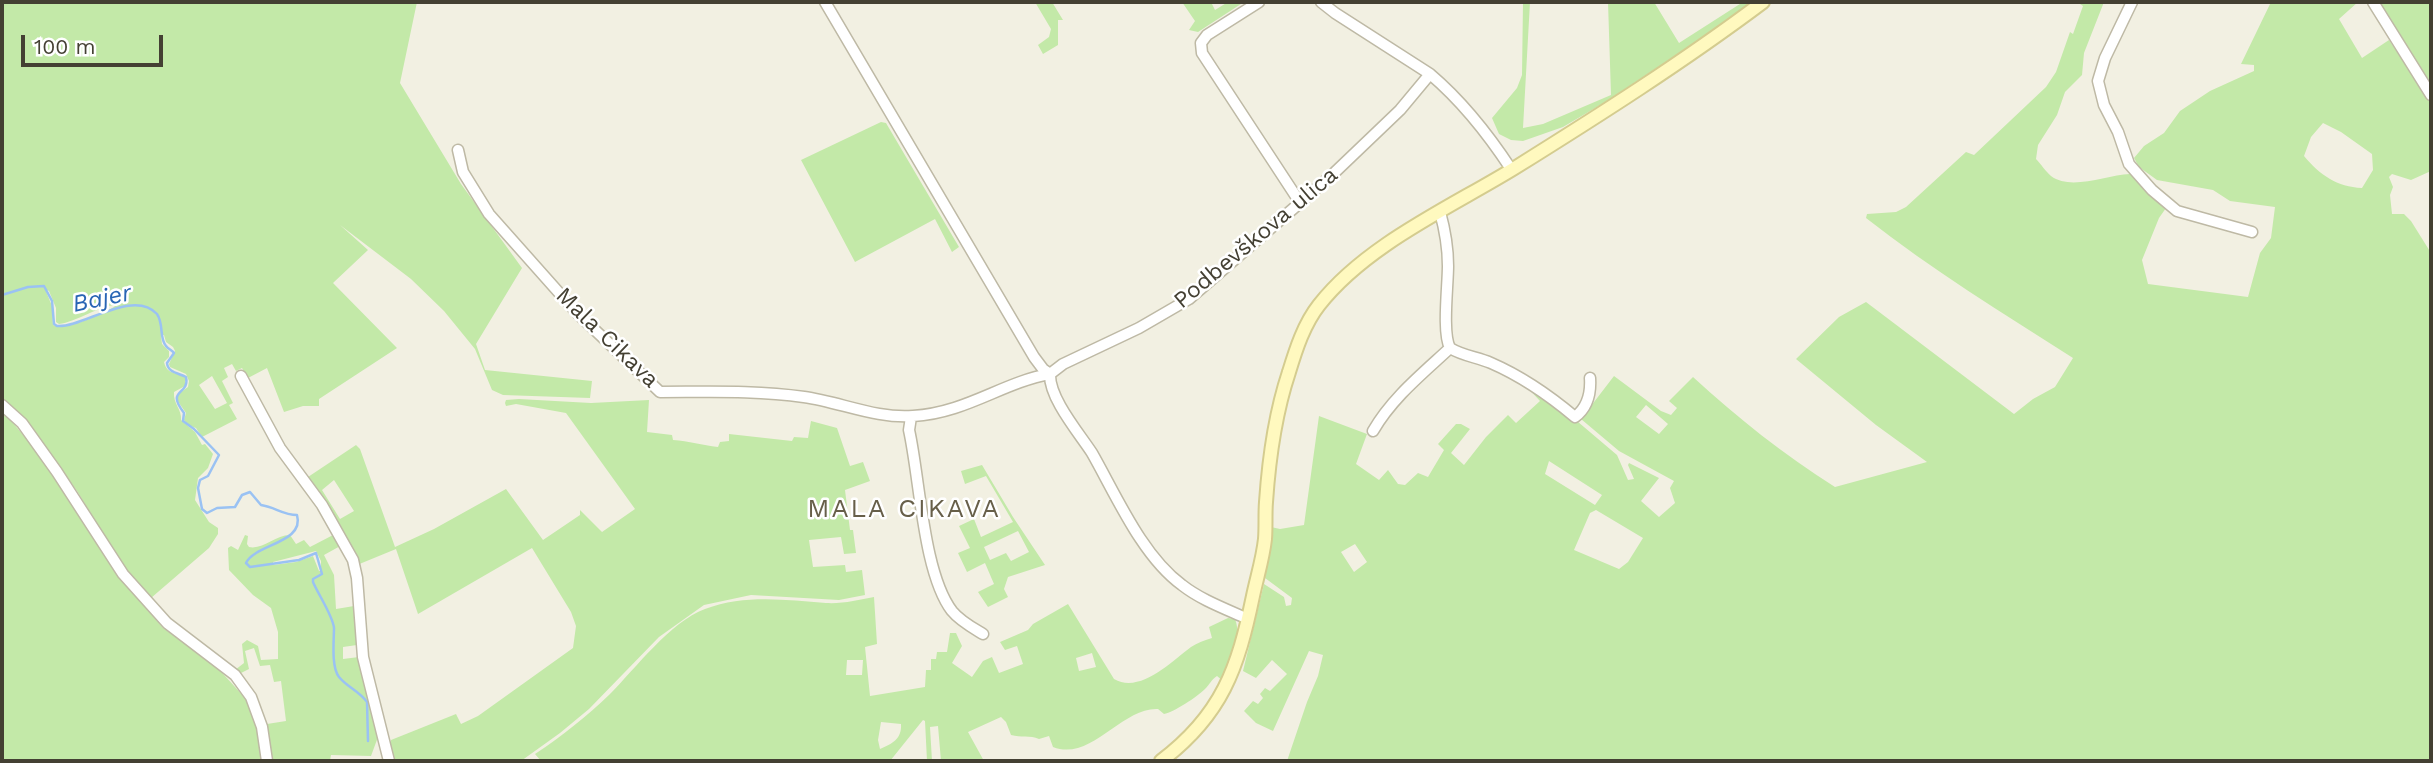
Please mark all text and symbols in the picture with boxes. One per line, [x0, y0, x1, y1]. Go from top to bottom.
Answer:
scale bar [24, 21, 166, 65]
text: 100 m [34, 34, 96, 59]
street label: Podbevškova ulica [1168, 161, 1344, 315]
water label: Bajer [70, 279, 134, 319]
street label: Mala Cikava [550, 282, 664, 394]
district label: MALA CIKAVA [809, 493, 999, 525]

